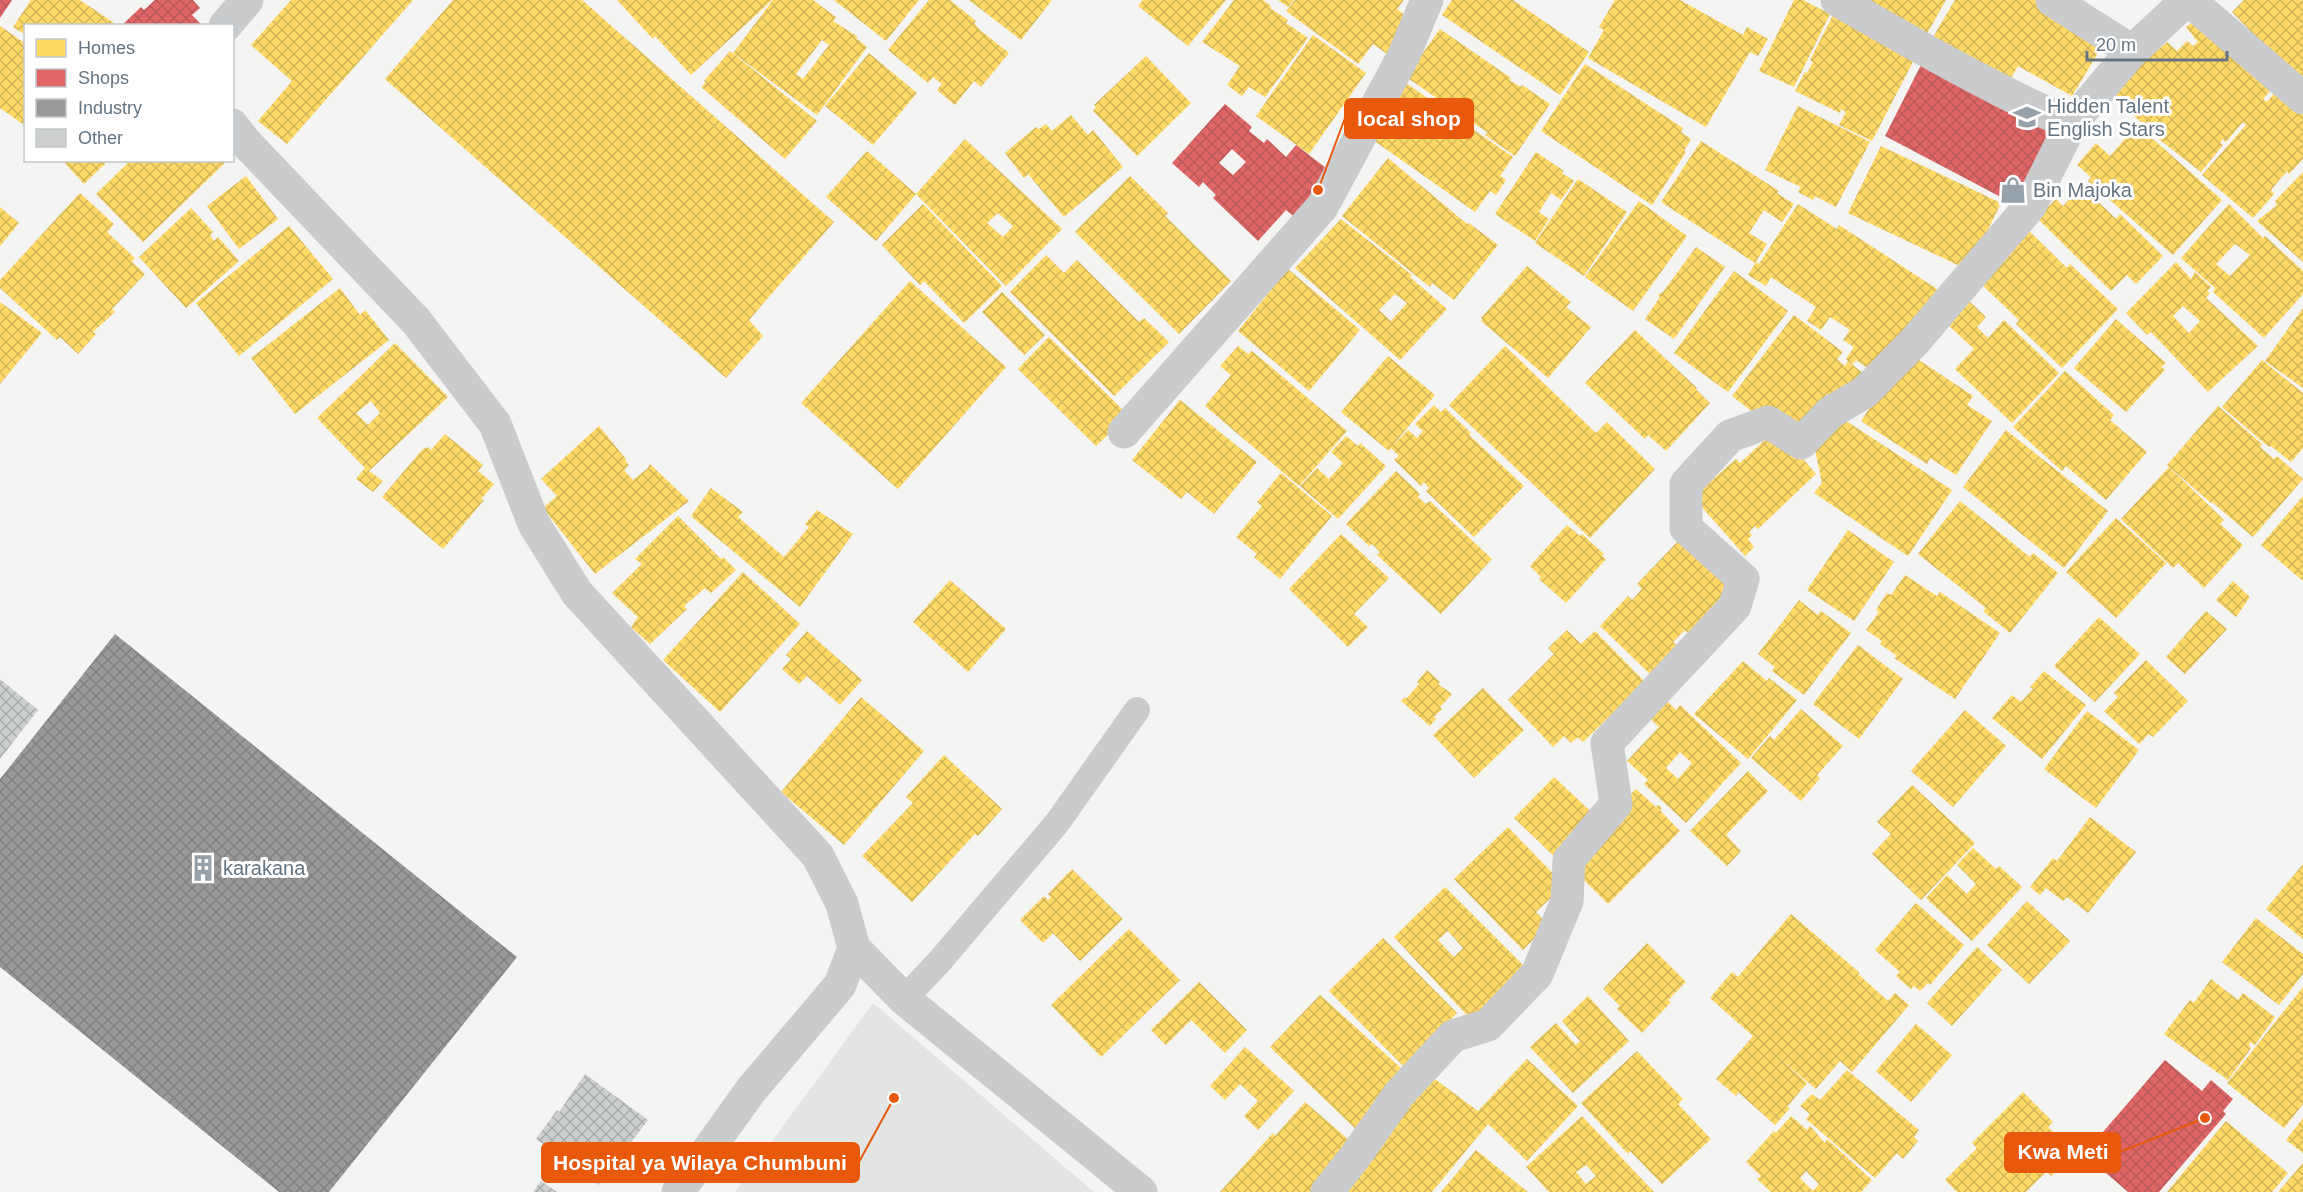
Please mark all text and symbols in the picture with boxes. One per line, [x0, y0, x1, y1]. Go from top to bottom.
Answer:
legend [24, 24, 234, 162]
scale bar [2087, 24, 2226, 62]
text: 20 m [2096, 35, 2136, 55]
text: Homes [78, 38, 135, 58]
text: Shops [78, 68, 129, 88]
place label: Hidden Talent English Stars [2047, 95, 2169, 140]
text: Industry [78, 98, 142, 118]
callout: local shop [1345, 99, 1473, 138]
school or university icon: Hidden Talent English Stars [2012, 102, 2042, 132]
text: local shop [1357, 107, 1461, 130]
text: Other [78, 128, 123, 148]
shop icon: Bin Majoka [1998, 175, 2028, 205]
place label: Bin Majoka [2033, 179, 2133, 201]
building icon: karakana [188, 853, 218, 883]
place label: karakana [223, 857, 306, 879]
callout: Kwa Meti [2005, 1133, 2120, 1172]
text: Kwa Meti [2017, 1140, 2109, 1163]
callout: Hospital ya Wilaya Chumbuni [542, 1143, 859, 1182]
text: Hospital ya Wilaya Chumbuni [553, 1151, 847, 1174]

